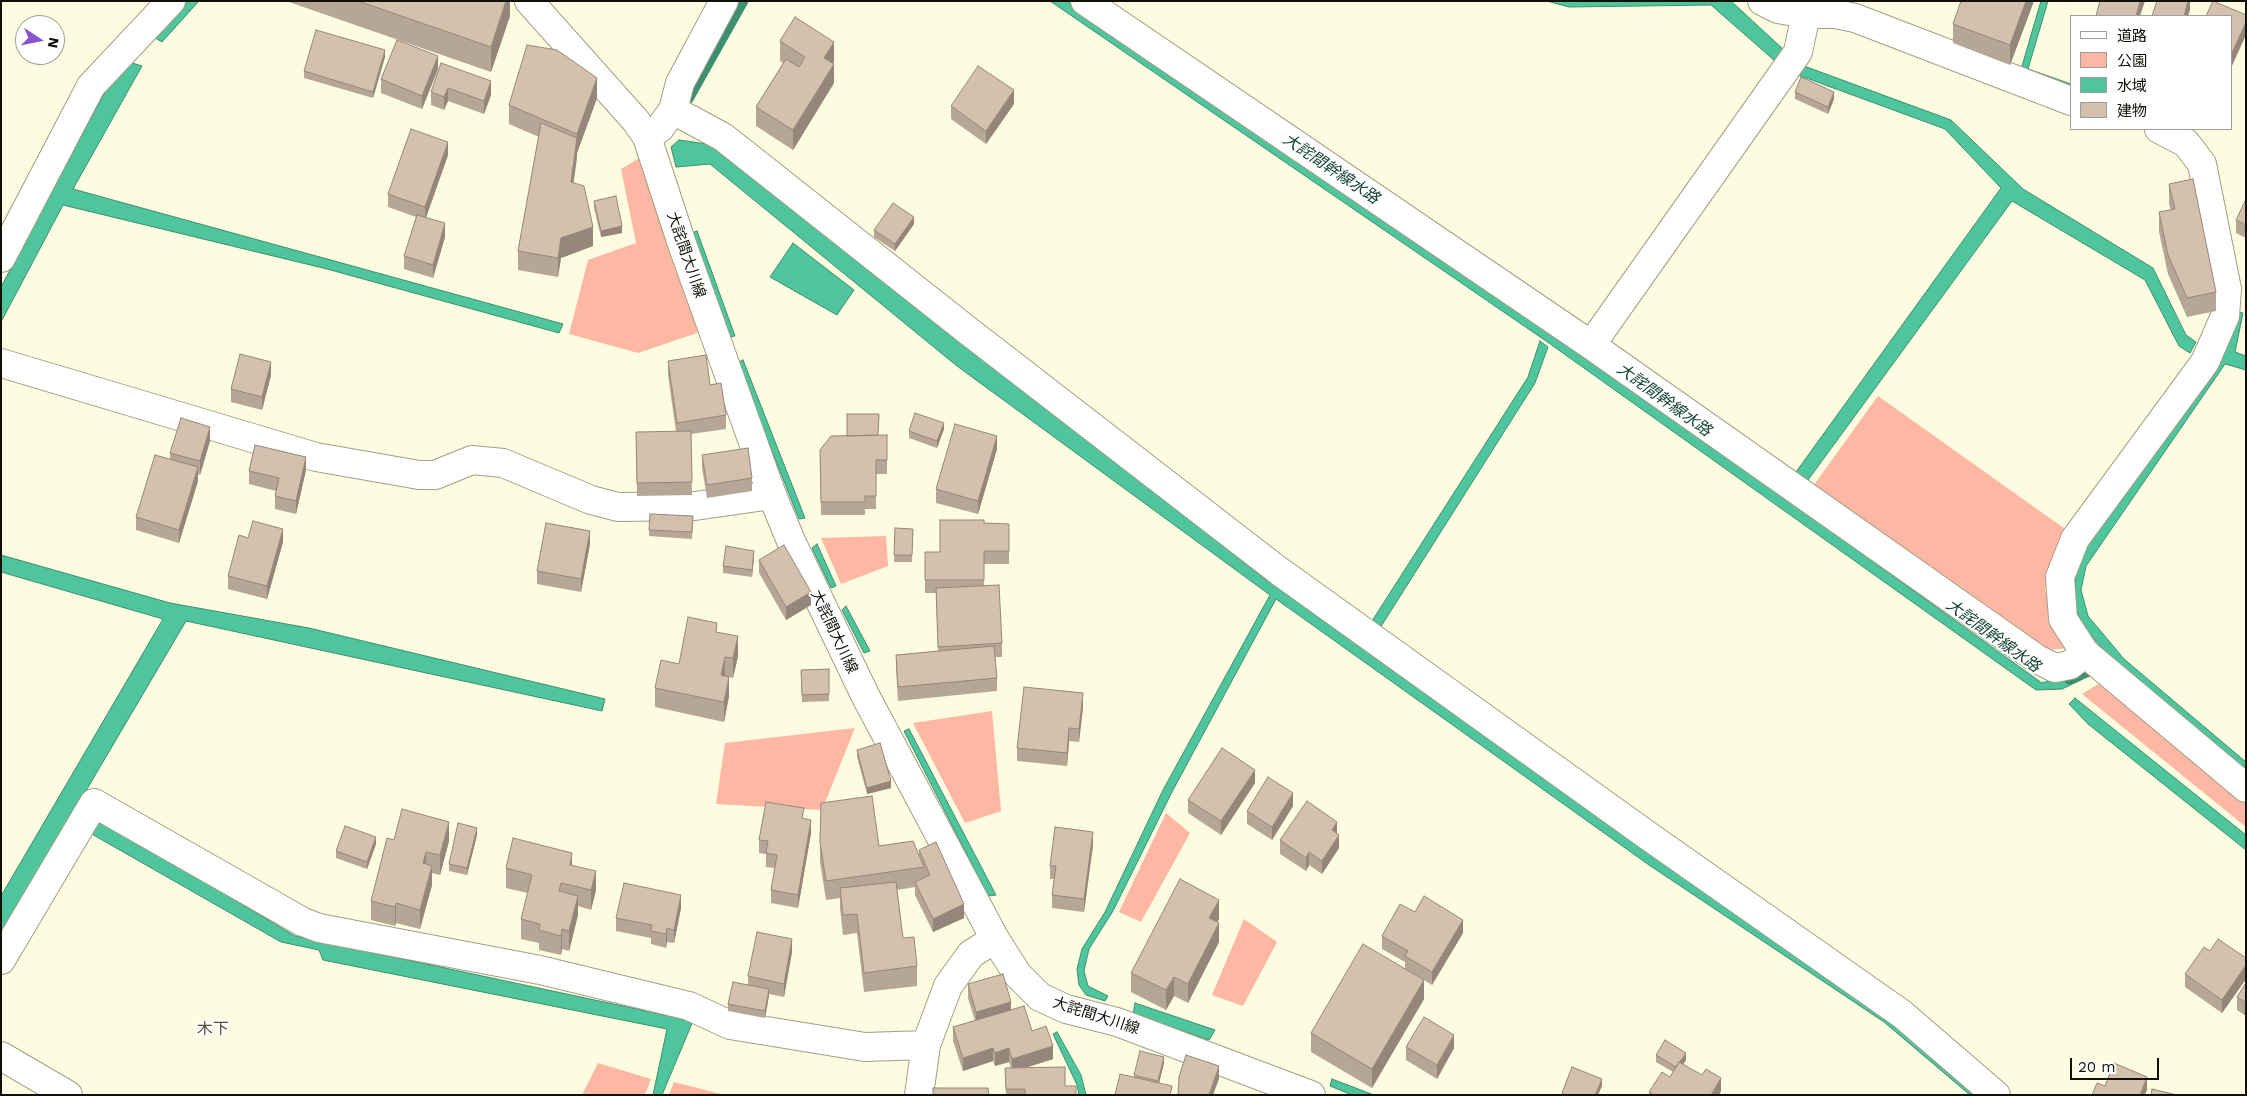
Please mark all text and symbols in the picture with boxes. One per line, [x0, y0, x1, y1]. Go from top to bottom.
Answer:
north arrow [15, 15, 65, 65]
legend [2070, 15, 2232, 130]
text: 道路 [2117, 27, 2147, 45]
text: N [45, 36, 63, 49]
text: 公園 [2117, 52, 2147, 70]
text: 水域 [2117, 77, 2147, 95]
text: 建物 [2117, 102, 2147, 120]
water label: 大詫間幹線水路 [1279, 130, 1383, 208]
street label: 大詫間大川線 [663, 210, 709, 300]
water label: 大詫間幹線水路 [1613, 359, 1715, 441]
street label: 大詫間大川線 [807, 587, 861, 677]
water label: 大詫間幹線水路 [1942, 595, 2044, 677]
street label: 大詫間大川線 [1050, 994, 1142, 1038]
district label: 木下 [197, 1019, 229, 1039]
scale bar [2072, 1048, 2161, 1080]
text: 20 m [2078, 1058, 2116, 1076]

